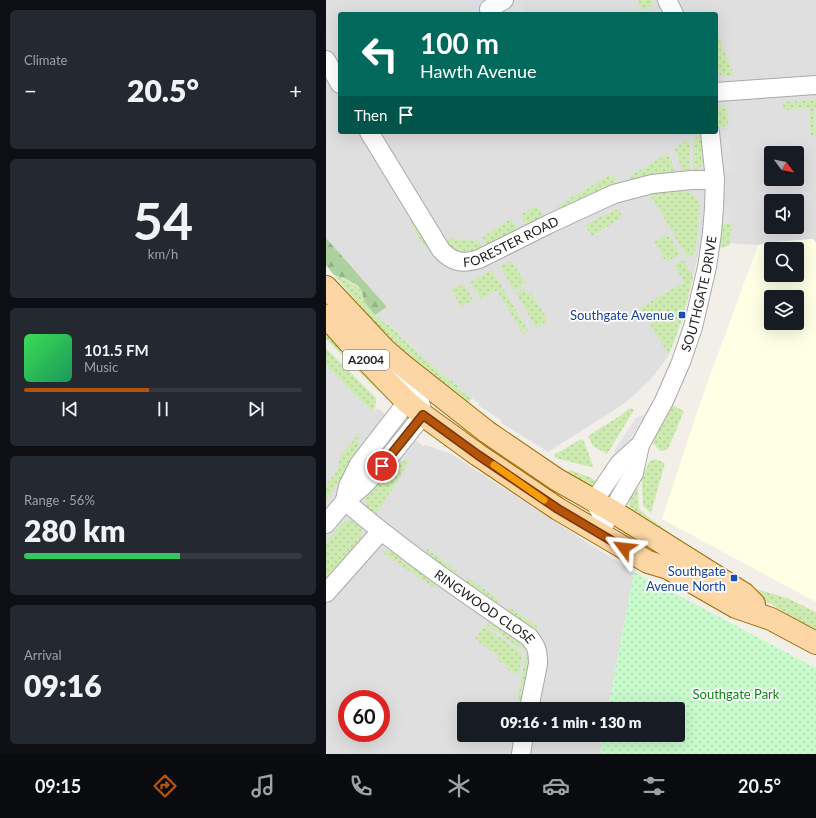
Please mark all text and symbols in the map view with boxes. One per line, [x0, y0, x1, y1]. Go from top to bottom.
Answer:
text: 100 m [420, 26, 499, 60]
icon: left [354, 28, 406, 80]
text: Climate [24, 52, 67, 68]
text: Hawth Avenue [420, 60, 537, 82]
text: 20.5° [127, 72, 199, 108]
text: − [24, 77, 37, 104]
text: + [289, 77, 302, 104]
icon: arrive [395, 104, 417, 126]
text: Then [354, 106, 387, 124]
north arrow [764, 146, 804, 186]
map controls [764, 146, 804, 330]
text: 54 [133, 189, 193, 251]
button: sound [764, 194, 804, 234]
street label: FORESTER ROAD [462, 213, 561, 270]
street label: SOUTHGATE DRIVE [677, 235, 719, 354]
button: search [764, 242, 804, 282]
text: km/h [148, 246, 178, 262]
button: layers [764, 290, 804, 330]
place label: Southgate Avenue [570, 307, 674, 323]
marker: Southgate Avenue [677, 310, 687, 320]
text: 101.5 FM [84, 341, 149, 359]
road number: A2004 [343, 350, 389, 370]
text: Music [84, 359, 118, 375]
icon: previous [59, 398, 81, 420]
icon: pause [152, 398, 174, 420]
icon: next [245, 398, 267, 420]
pin [365, 449, 399, 483]
icon: arrive [371, 455, 393, 477]
text: Range · 56% [24, 492, 95, 508]
text: 280 km [24, 512, 125, 548]
position arrow [603, 527, 645, 569]
place label: Southgate Avenue North [646, 563, 726, 594]
street label: RINGWOOD CLOSE [431, 566, 539, 646]
marker: Southgate Avenue North [729, 573, 739, 583]
text: Arrival [24, 647, 61, 663]
text: 09:16 [24, 667, 102, 703]
park label: Southgate Park [693, 686, 780, 702]
speed limit sign: 60 [338, 690, 390, 742]
text: 09:16 · 1 min · 130 m [500, 713, 642, 731]
icon: directions [151, 772, 179, 800]
icon: music [249, 772, 277, 800]
icon: phone [347, 772, 375, 800]
icon: climate [445, 772, 473, 800]
icon: car [542, 772, 570, 800]
icon: filters [640, 772, 668, 800]
text: 09:15 [35, 775, 81, 797]
text: 20.5° [738, 775, 781, 797]

